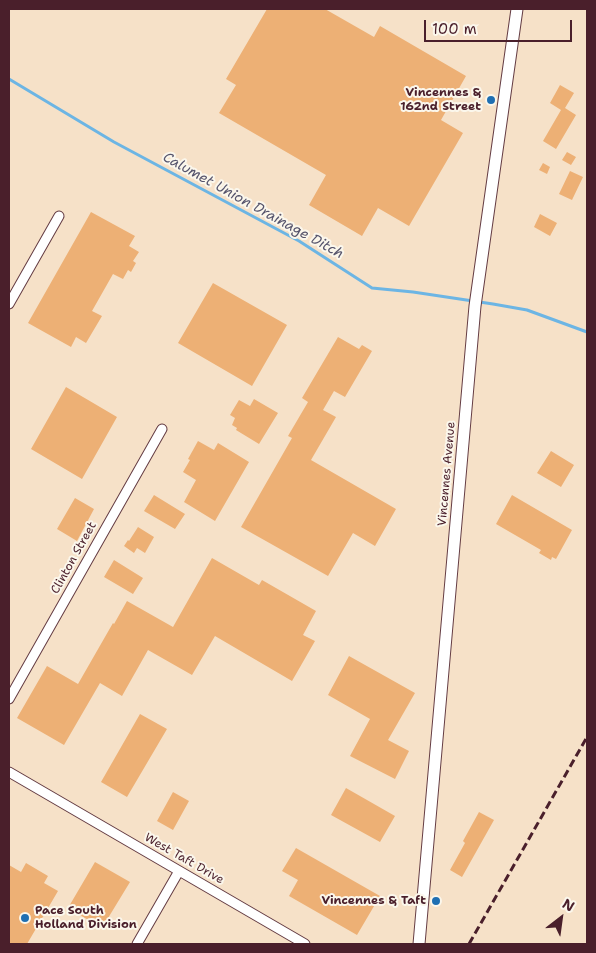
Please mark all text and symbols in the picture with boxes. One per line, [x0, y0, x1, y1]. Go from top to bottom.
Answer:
scale bar [426, 10, 574, 42]
text: 100 m [432, 19, 477, 39]
place label: Vincennes & 162nd Street [400, 86, 481, 114]
marker: Vincennes & 162nd Street [485, 94, 497, 106]
water label: Calumet Union Drainage Ditch [160, 149, 346, 263]
street label: Vincennes Avenue [435, 421, 459, 527]
street label: Clinton Street [48, 519, 100, 597]
street label: West Taft Drive [142, 830, 226, 888]
north arrow [536, 893, 586, 943]
place label: Vincennes & Taft [321, 894, 426, 908]
text: N [559, 894, 578, 916]
marker: Vincennes & Taft [430, 895, 442, 907]
place label: Pace South Holland Division [35, 904, 137, 932]
marker: Pace South Holland Division [19, 912, 31, 924]

